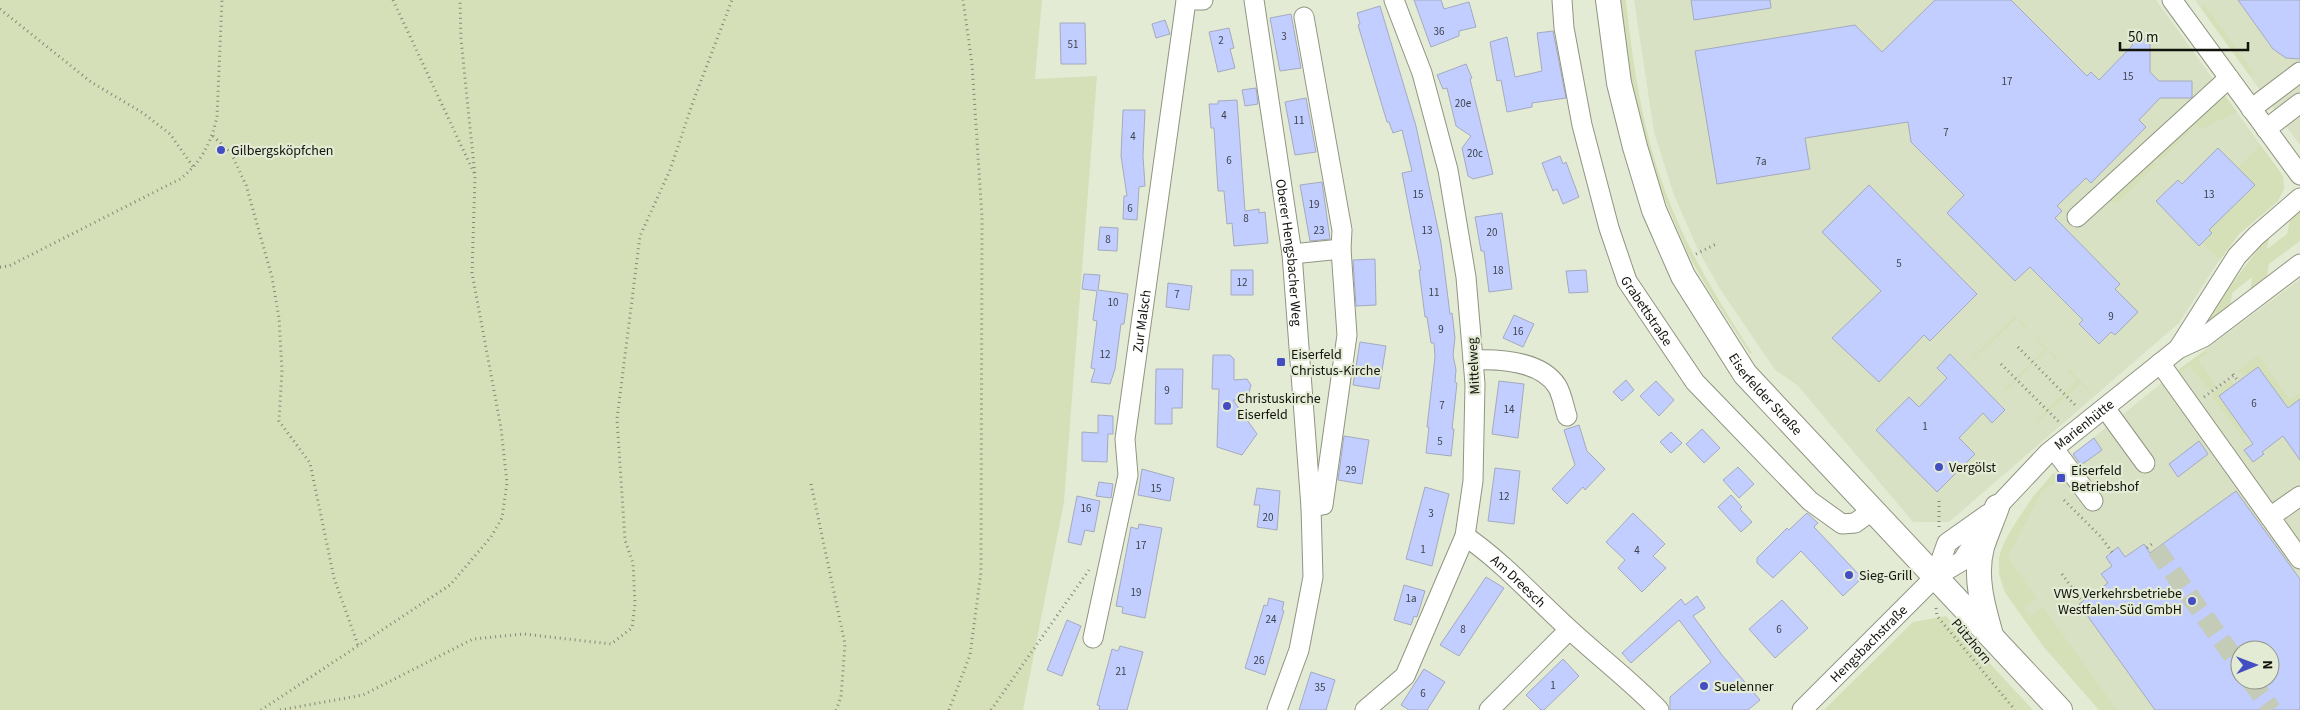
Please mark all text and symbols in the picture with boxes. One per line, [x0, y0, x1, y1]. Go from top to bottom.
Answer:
scale bar [2120, 20, 2248, 52]
house number: 36 [1434, 24, 1445, 39]
text: 50 m [2128, 27, 2158, 48]
house number: 3 [1281, 29, 1287, 44]
house number: 2 [1218, 33, 1224, 48]
house number: 51 [1068, 37, 1078, 52]
house number: 15 [2123, 69, 2133, 84]
house number: 17 [2002, 74, 2012, 89]
house number: 20e [1455, 96, 1472, 111]
house number: 4 [1221, 108, 1227, 123]
house number: 11 [1294, 113, 1304, 128]
house number: 7 [1943, 125, 1949, 140]
house number: 4 [1130, 129, 1136, 144]
place label: Gilbergsköpfchen [231, 141, 334, 161]
marker: Gilbergsköpfchen [215, 144, 227, 156]
house number: 20c [1467, 146, 1483, 161]
house number: 6 [1226, 153, 1232, 168]
house number: 7a [1755, 154, 1767, 169]
street label: Oberer Hengsbacher Weg [1270, 178, 1306, 327]
house number: 15 [1413, 187, 1423, 202]
house number: 13 [2204, 187, 2214, 202]
house number: 19 [1309, 197, 1319, 212]
house number: 6 [1127, 201, 1133, 216]
house number: 8 [1243, 211, 1249, 226]
house number: 23 [1314, 223, 1324, 238]
house number: 13 [1422, 223, 1432, 238]
house number: 20 [1487, 225, 1497, 240]
house number: 8 [1105, 232, 1111, 247]
house number: 5 [1896, 256, 1902, 271]
house number: 18 [1493, 263, 1504, 278]
street label: Grabettstraße [1615, 274, 1677, 350]
house number: 12 [1237, 275, 1247, 290]
house number: 11 [1429, 285, 1439, 300]
house number: 7 [1174, 287, 1180, 302]
street label: Zur Malsch [1128, 288, 1157, 354]
house number: 10 [1108, 295, 1118, 310]
house number: 9 [2108, 309, 2114, 324]
house number: 9 [1438, 322, 1444, 337]
house number: 16 [1513, 324, 1524, 339]
street label: Mittelweg [1463, 337, 1485, 395]
place label: Eiserfeld Christus-Kirche [1291, 345, 1380, 381]
house number: 12 [1100, 347, 1110, 362]
street label: Eiserfelder Straße [1723, 349, 1807, 440]
marker: Eiserfeld Christus-Kirche [1275, 356, 1287, 368]
house number: 9 [1164, 383, 1170, 398]
place label: Christuskirche Eiserfeld [1237, 389, 1321, 425]
street label: Marienhütte [2050, 395, 2119, 455]
house number: 6 [2251, 396, 2257, 411]
house number: 7 [1439, 398, 1445, 413]
marker: Christuskirche Eiserfeld [1221, 400, 1233, 412]
house number: 14 [1504, 402, 1515, 417]
house number: 1 [1922, 419, 1928, 434]
house number: 5 [1437, 434, 1443, 449]
place label: Vergölst [1949, 458, 1996, 478]
marker: Vergölst [1933, 461, 1945, 473]
place label: Eiserfeld Betriebshof [2071, 461, 2140, 497]
house number: 29 [1346, 463, 1356, 478]
marker: Eiserfeld Betriebshof [2055, 472, 2067, 484]
house number: 15 [1151, 481, 1161, 496]
house number: 12 [1499, 489, 1509, 504]
house number: 16 [1081, 501, 1092, 516]
house number: 3 [1428, 506, 1434, 521]
house number: 20 [1263, 510, 1273, 525]
house number: 17 [1136, 538, 1146, 553]
house number: 1 [1420, 542, 1426, 557]
house number: 4 [1634, 543, 1640, 558]
street label: Am Dreesch [1486, 551, 1550, 613]
place label: Sieg-Grill [1859, 566, 1913, 586]
marker: Sieg-Grill [1843, 569, 1855, 581]
place label: VWS Verkehrsbetriebe Westfalen-Süd GmbH [2054, 584, 2182, 620]
house number: 19 [1131, 585, 1141, 600]
house number: 1a [1405, 591, 1417, 606]
marker: VWS Verkehrsbetriebe Westfalen-Süd GmbH [2186, 595, 2198, 607]
street label: Hengsbachstraße [1826, 601, 1912, 687]
house number: 24 [1266, 612, 1277, 627]
street label: Pützhorn [1946, 615, 1996, 669]
house number: 8 [1460, 622, 1466, 637]
house number: 6 [1776, 622, 1782, 637]
north arrow [2230, 640, 2280, 690]
house number: 26 [1254, 653, 1265, 668]
text: N [2257, 660, 2277, 670]
house number: 21 [1116, 664, 1126, 679]
place label: Suelenner [1714, 677, 1774, 697]
house number: 1 [1550, 678, 1556, 693]
house number: 35 [1315, 680, 1325, 695]
marker: Suelenner [1698, 680, 1710, 692]
house number: 6 [1420, 686, 1426, 701]

